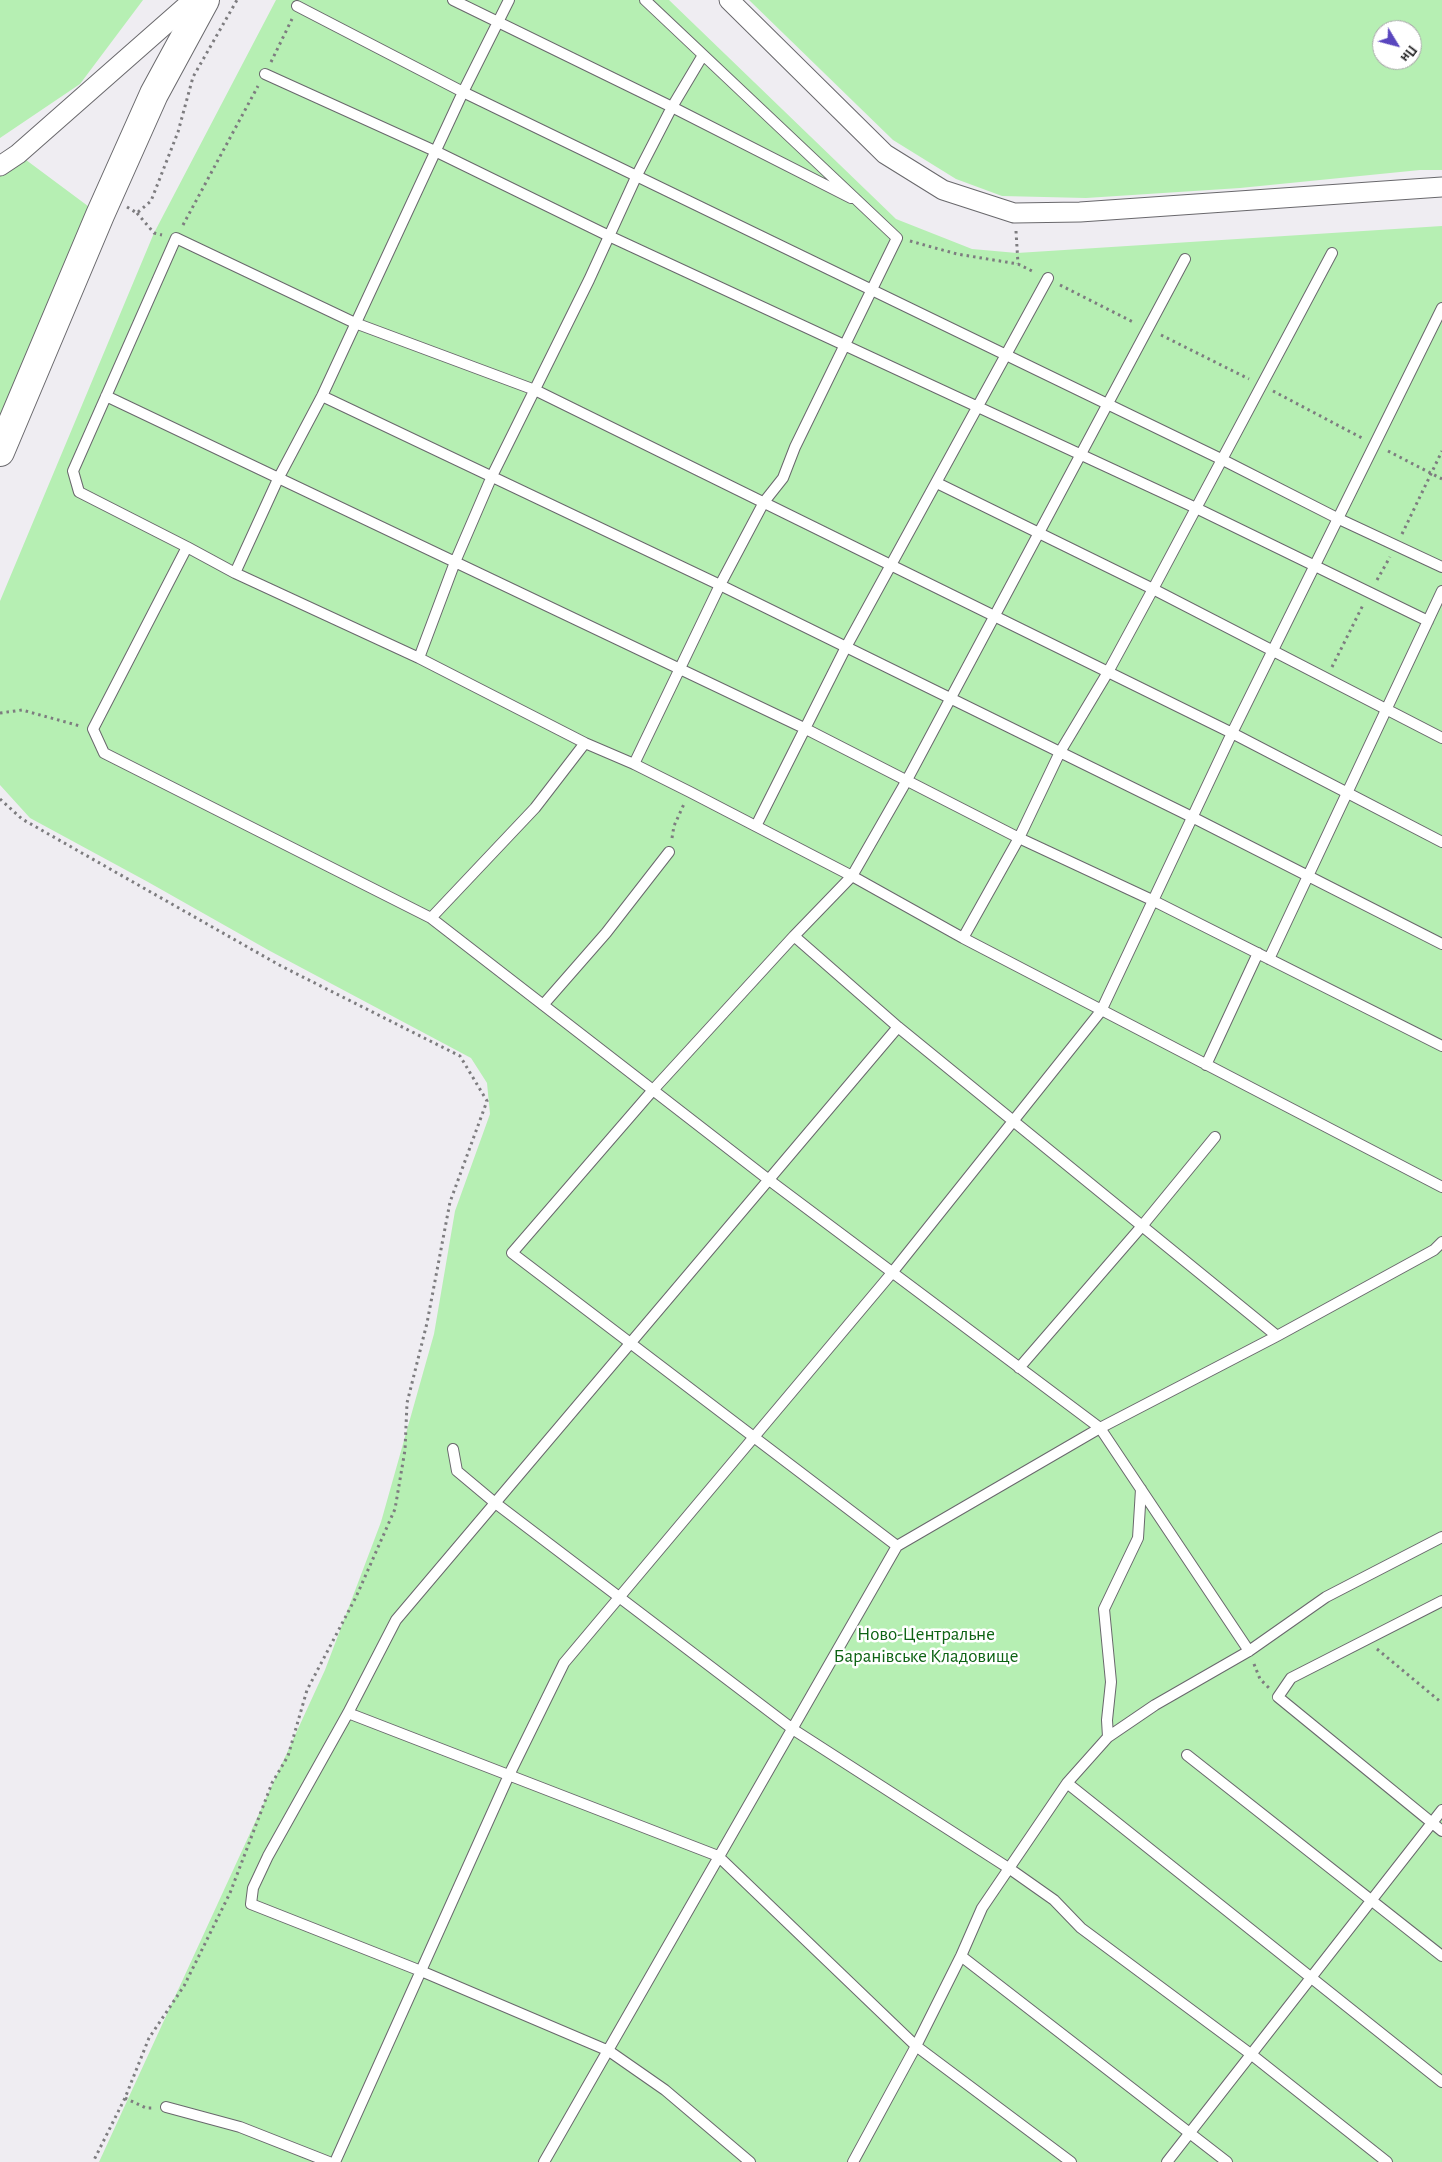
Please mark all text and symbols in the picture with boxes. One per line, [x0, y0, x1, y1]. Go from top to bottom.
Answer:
north arrow [1372, 20, 1422, 70]
text: Пн [1397, 42, 1419, 64]
park label: Ново-Центральне Баранівське Кладовище [834, 1623, 1018, 1667]

